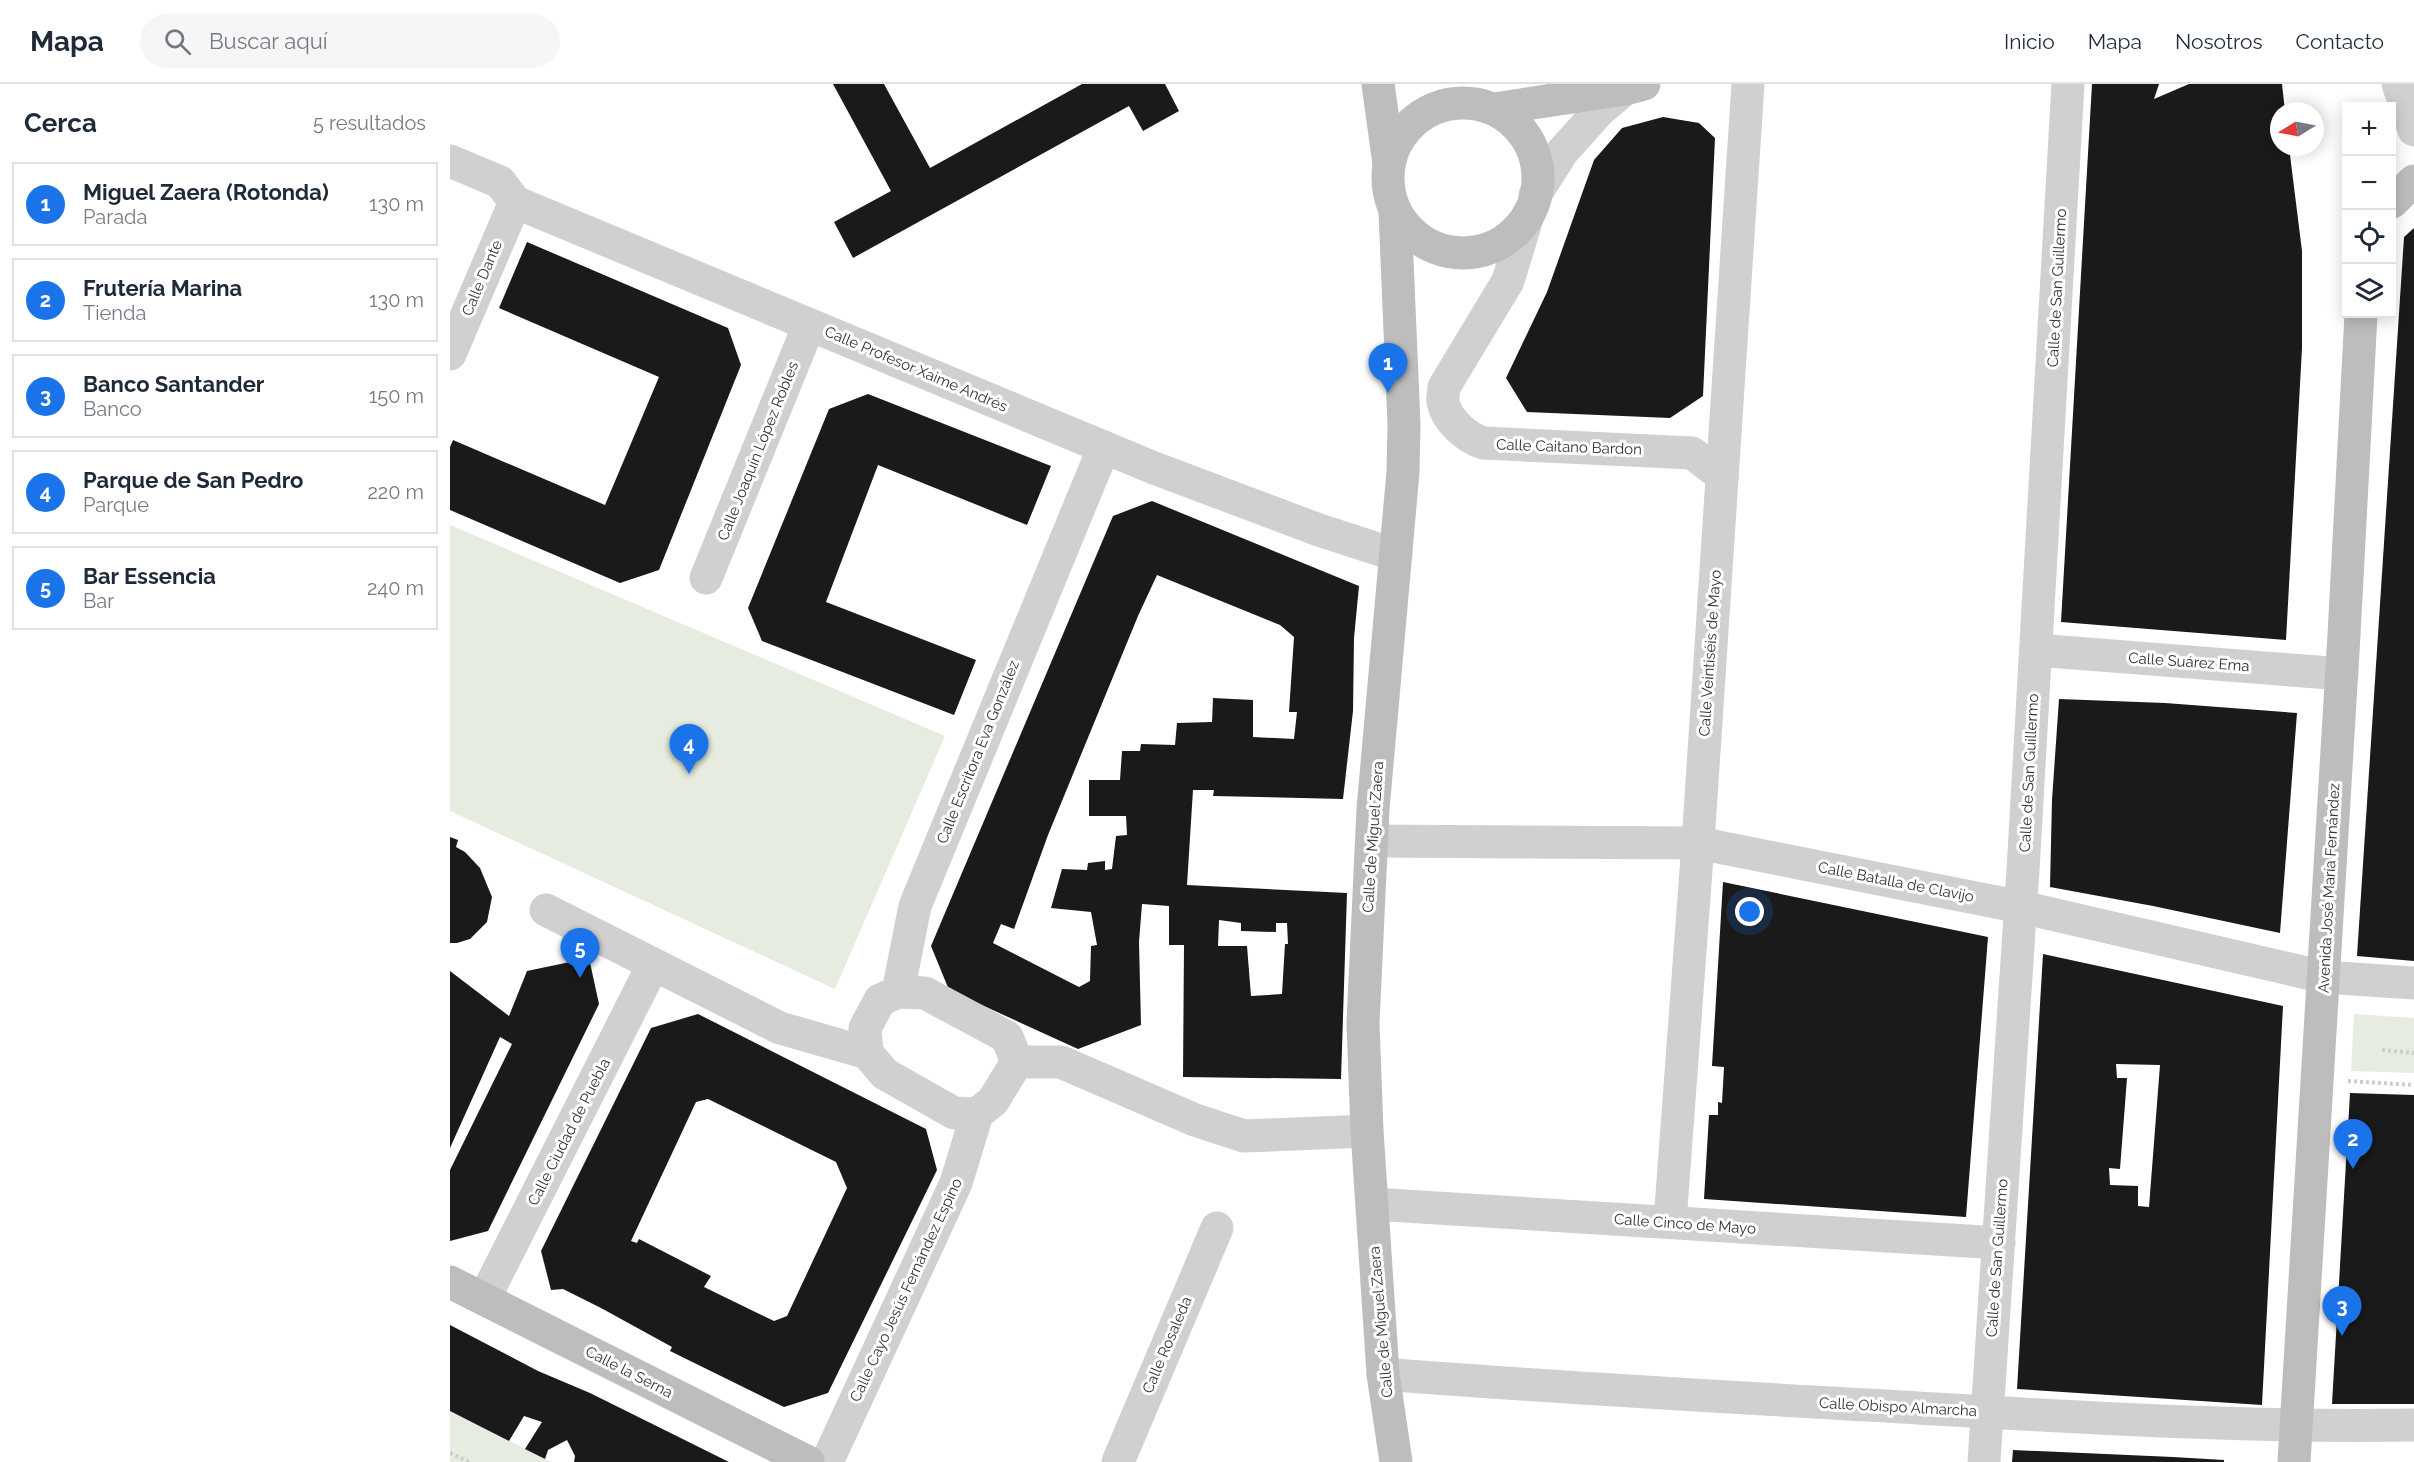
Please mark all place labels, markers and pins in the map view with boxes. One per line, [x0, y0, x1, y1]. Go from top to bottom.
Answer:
pin: 1 [1368, 344, 1408, 393]
pin: 4 [670, 724, 708, 774]
pin: 5 [560, 928, 600, 978]
pin: 2 [2334, 1120, 2372, 1169]
pin: 3 [2322, 1286, 2362, 1336]

